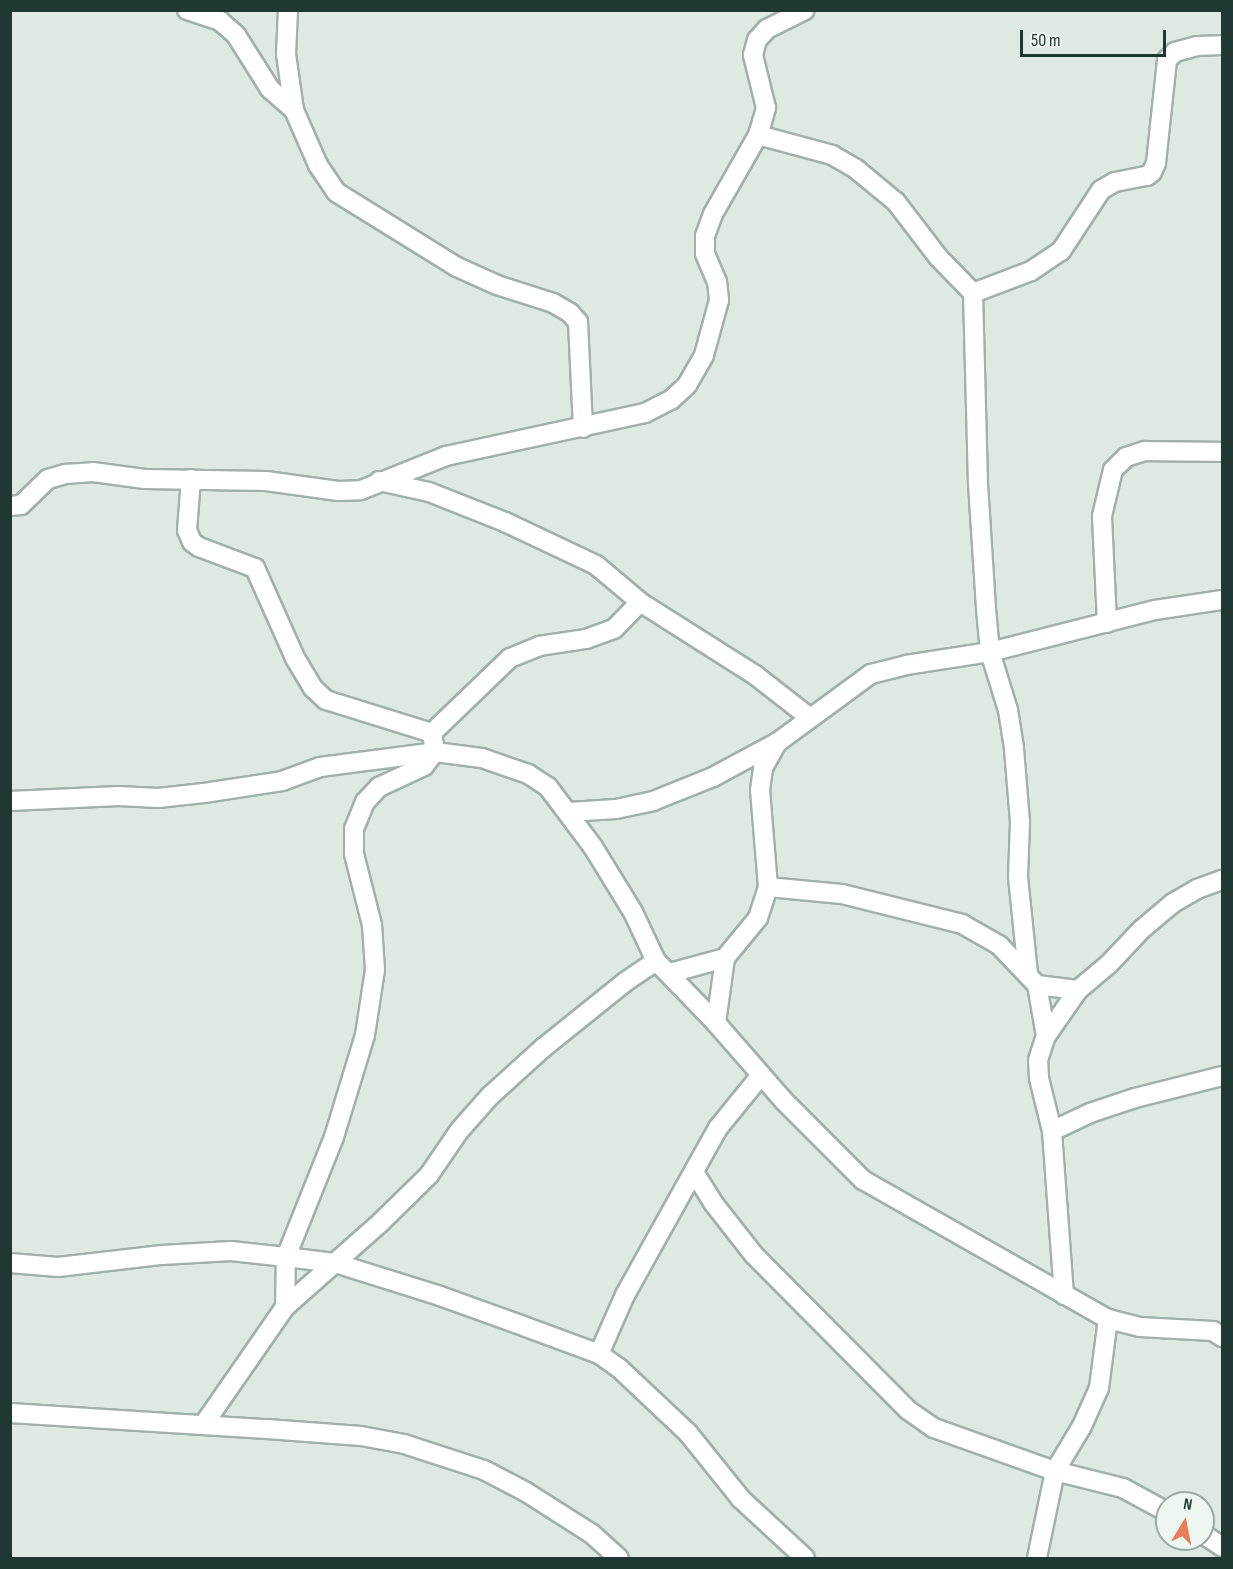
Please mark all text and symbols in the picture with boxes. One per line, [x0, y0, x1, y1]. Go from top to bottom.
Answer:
scale bar [1023, 18, 1168, 56]
text: 50 m [1031, 30, 1061, 51]
north arrow [1155, 1491, 1215, 1551]
text: N [1182, 1495, 1194, 1515]

